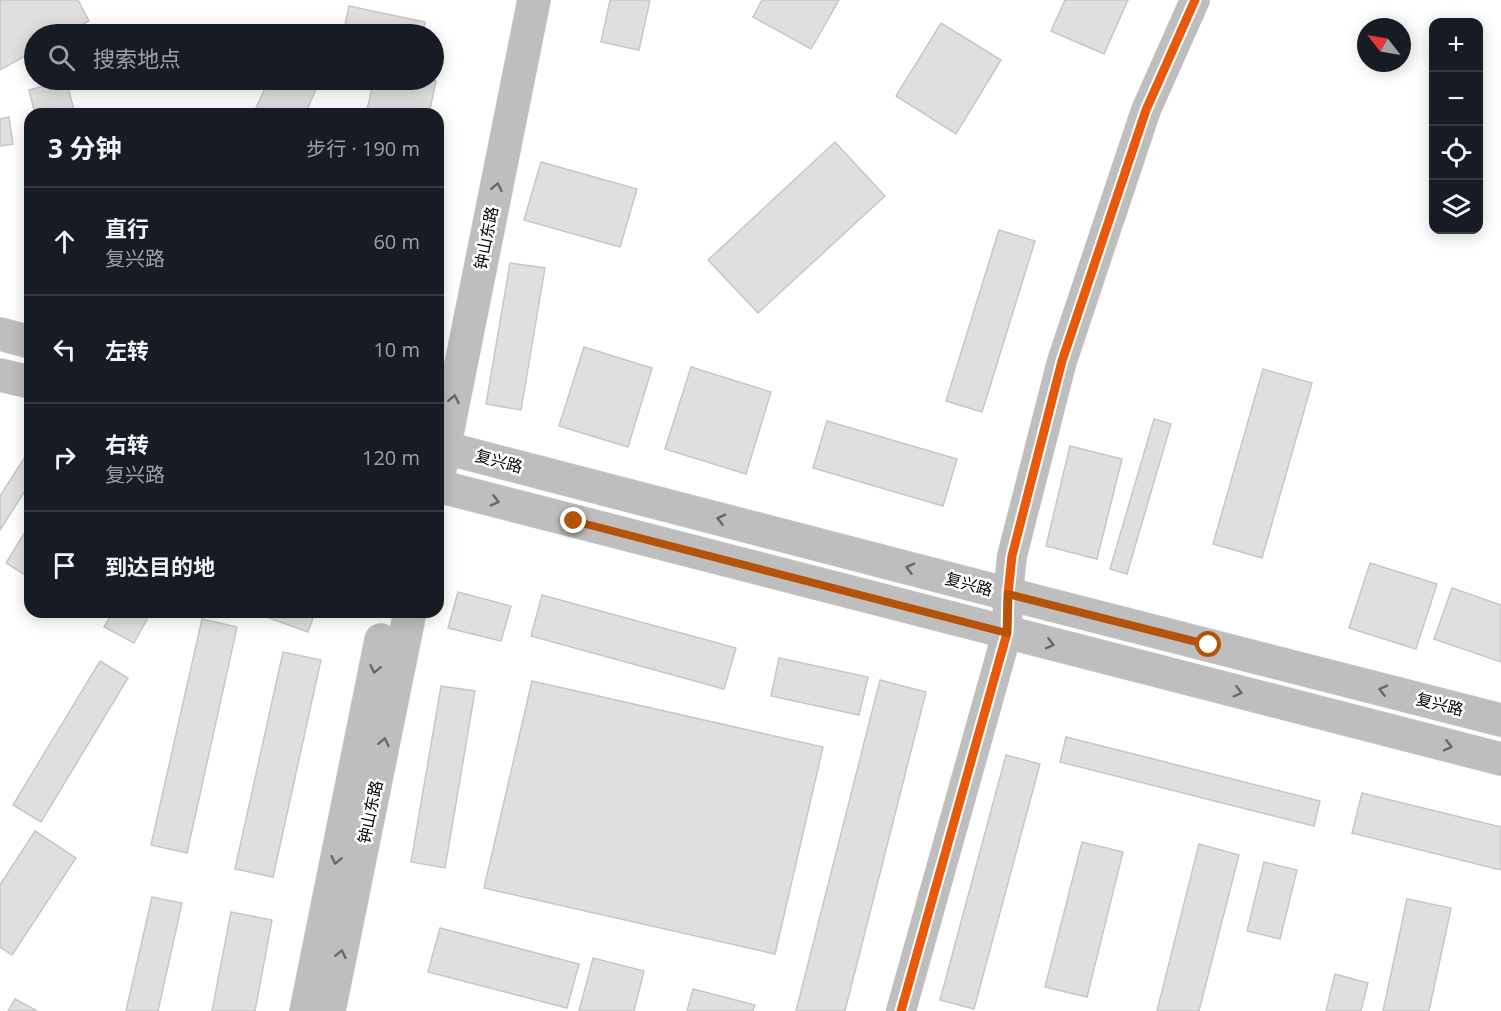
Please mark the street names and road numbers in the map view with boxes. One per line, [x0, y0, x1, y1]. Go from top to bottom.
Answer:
street label: 钟山东路 [469, 204, 503, 272]
street label: 复兴路 [473, 444, 525, 478]
street label: 复兴路 [943, 567, 995, 601]
street label: 复兴路 [1414, 688, 1466, 720]
street label: 钟山东路 [353, 778, 387, 846]

